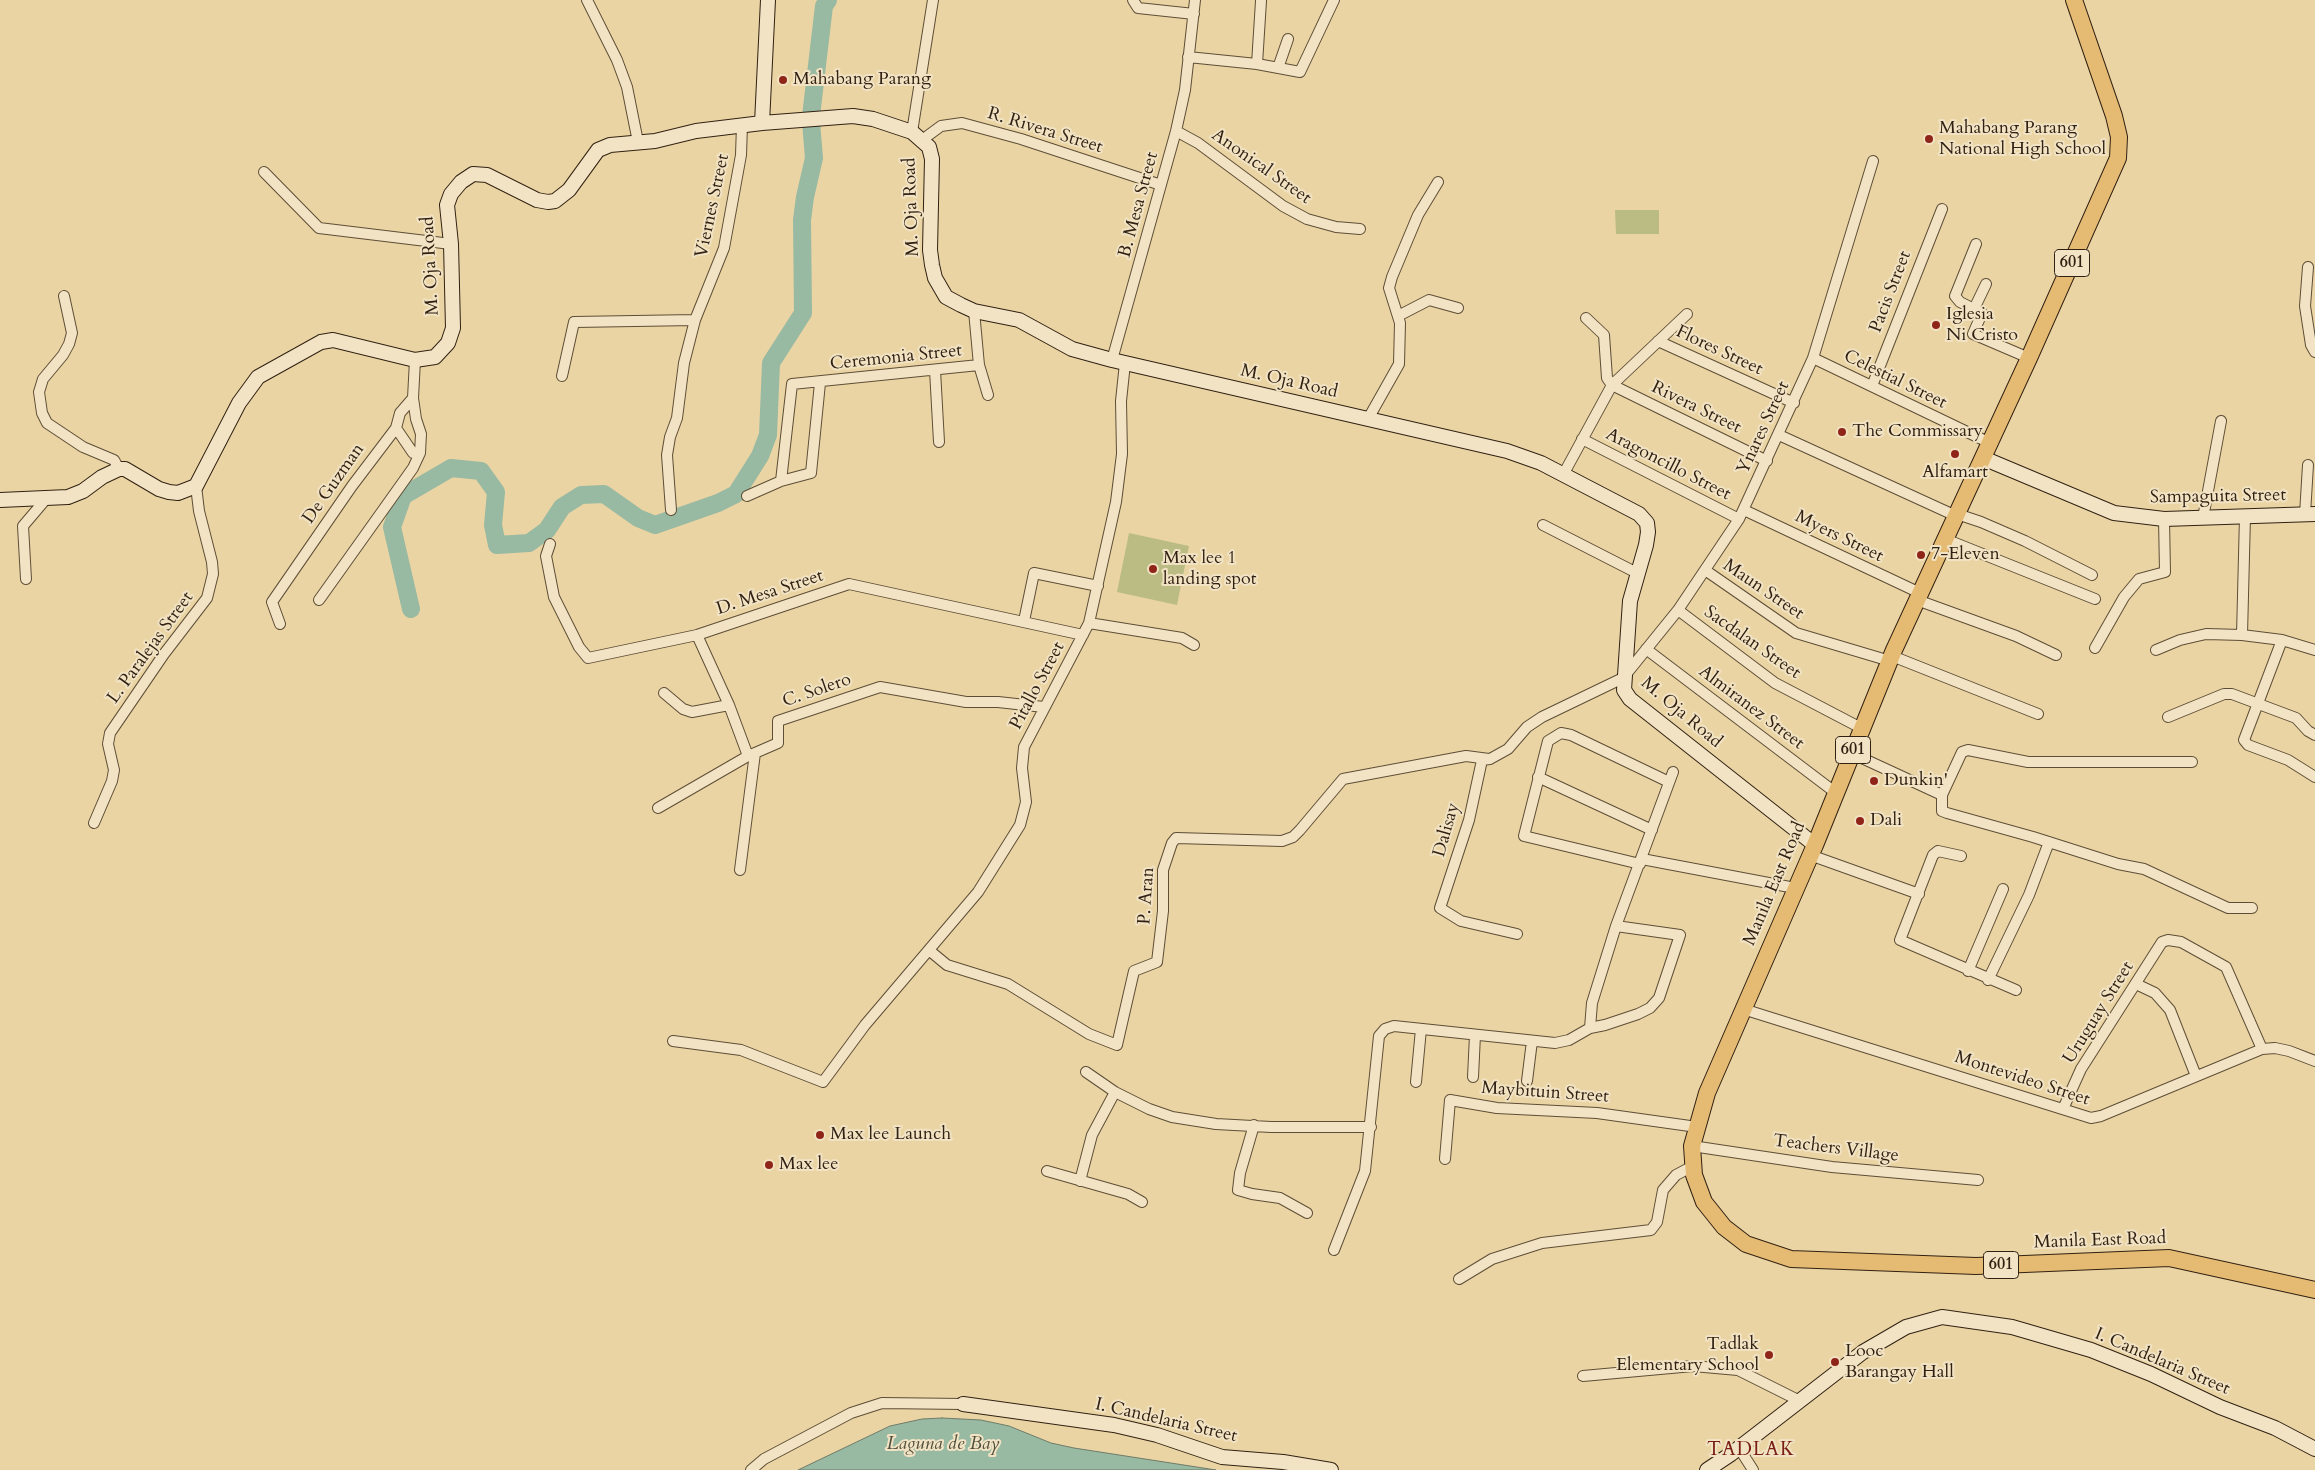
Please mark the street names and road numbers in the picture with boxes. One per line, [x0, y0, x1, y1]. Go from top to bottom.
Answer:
street label: R. Rivera Street [985, 103, 1105, 159]
street label: Anonical Street [1207, 125, 1315, 209]
street label: B. Mesa Street [1115, 150, 1163, 260]
street label: Viernes Street [691, 152, 735, 260]
street label: M. Oja Road [899, 157, 925, 257]
street label: M. Oja Road [418, 216, 444, 316]
street label: Pacis Street [1866, 248, 1916, 336]
road number: 601 [2054, 250, 2090, 276]
street label: Flores Street [1672, 321, 1766, 381]
street label: Ceremonia Street [829, 340, 963, 376]
street label: Celestial Street [1840, 346, 1950, 414]
street label: M. Oja Road [1238, 360, 1340, 404]
street label: Rivera Street [1648, 377, 1744, 439]
street label: Ynares Street [1733, 378, 1795, 478]
street label: Aragoncillo Street [1602, 424, 1734, 506]
street label: De Guzman [298, 440, 370, 528]
street label: Sampaguita Street [2150, 485, 2286, 509]
street label: Myers Street [1791, 506, 1887, 568]
street label: Maun Street [1718, 555, 1808, 625]
street label: D. Mesa Street [714, 566, 826, 620]
street label: L. Paralejas Street [103, 588, 199, 708]
street label: Sacdalan Street [1699, 602, 1805, 684]
street label: Pitallo Street [1006, 638, 1070, 734]
street label: Almiranez Street [1694, 661, 1808, 755]
street label: C. Solero [780, 669, 854, 713]
street label: M. Oja Road [1636, 673, 1726, 753]
road number: 601 [1836, 736, 1870, 764]
street label: Dalisay [1429, 800, 1465, 860]
street label: Manila East Road [1739, 819, 1811, 949]
street label: P. Aran [1134, 867, 1160, 925]
street label: Uruguay Street [2059, 958, 2139, 1068]
street label: Montevideo Street [1952, 1047, 2092, 1111]
street label: Maybituin Street [1480, 1078, 1610, 1108]
street label: Teachers Village [1772, 1131, 1900, 1167]
street label: Manila East Road [2034, 1228, 2166, 1254]
road number: 601 [1984, 1252, 2018, 1278]
street label: I. Candelaria Street [2091, 1324, 2233, 1400]
street label: I. Candelaria Street [1093, 1394, 1239, 1448]

